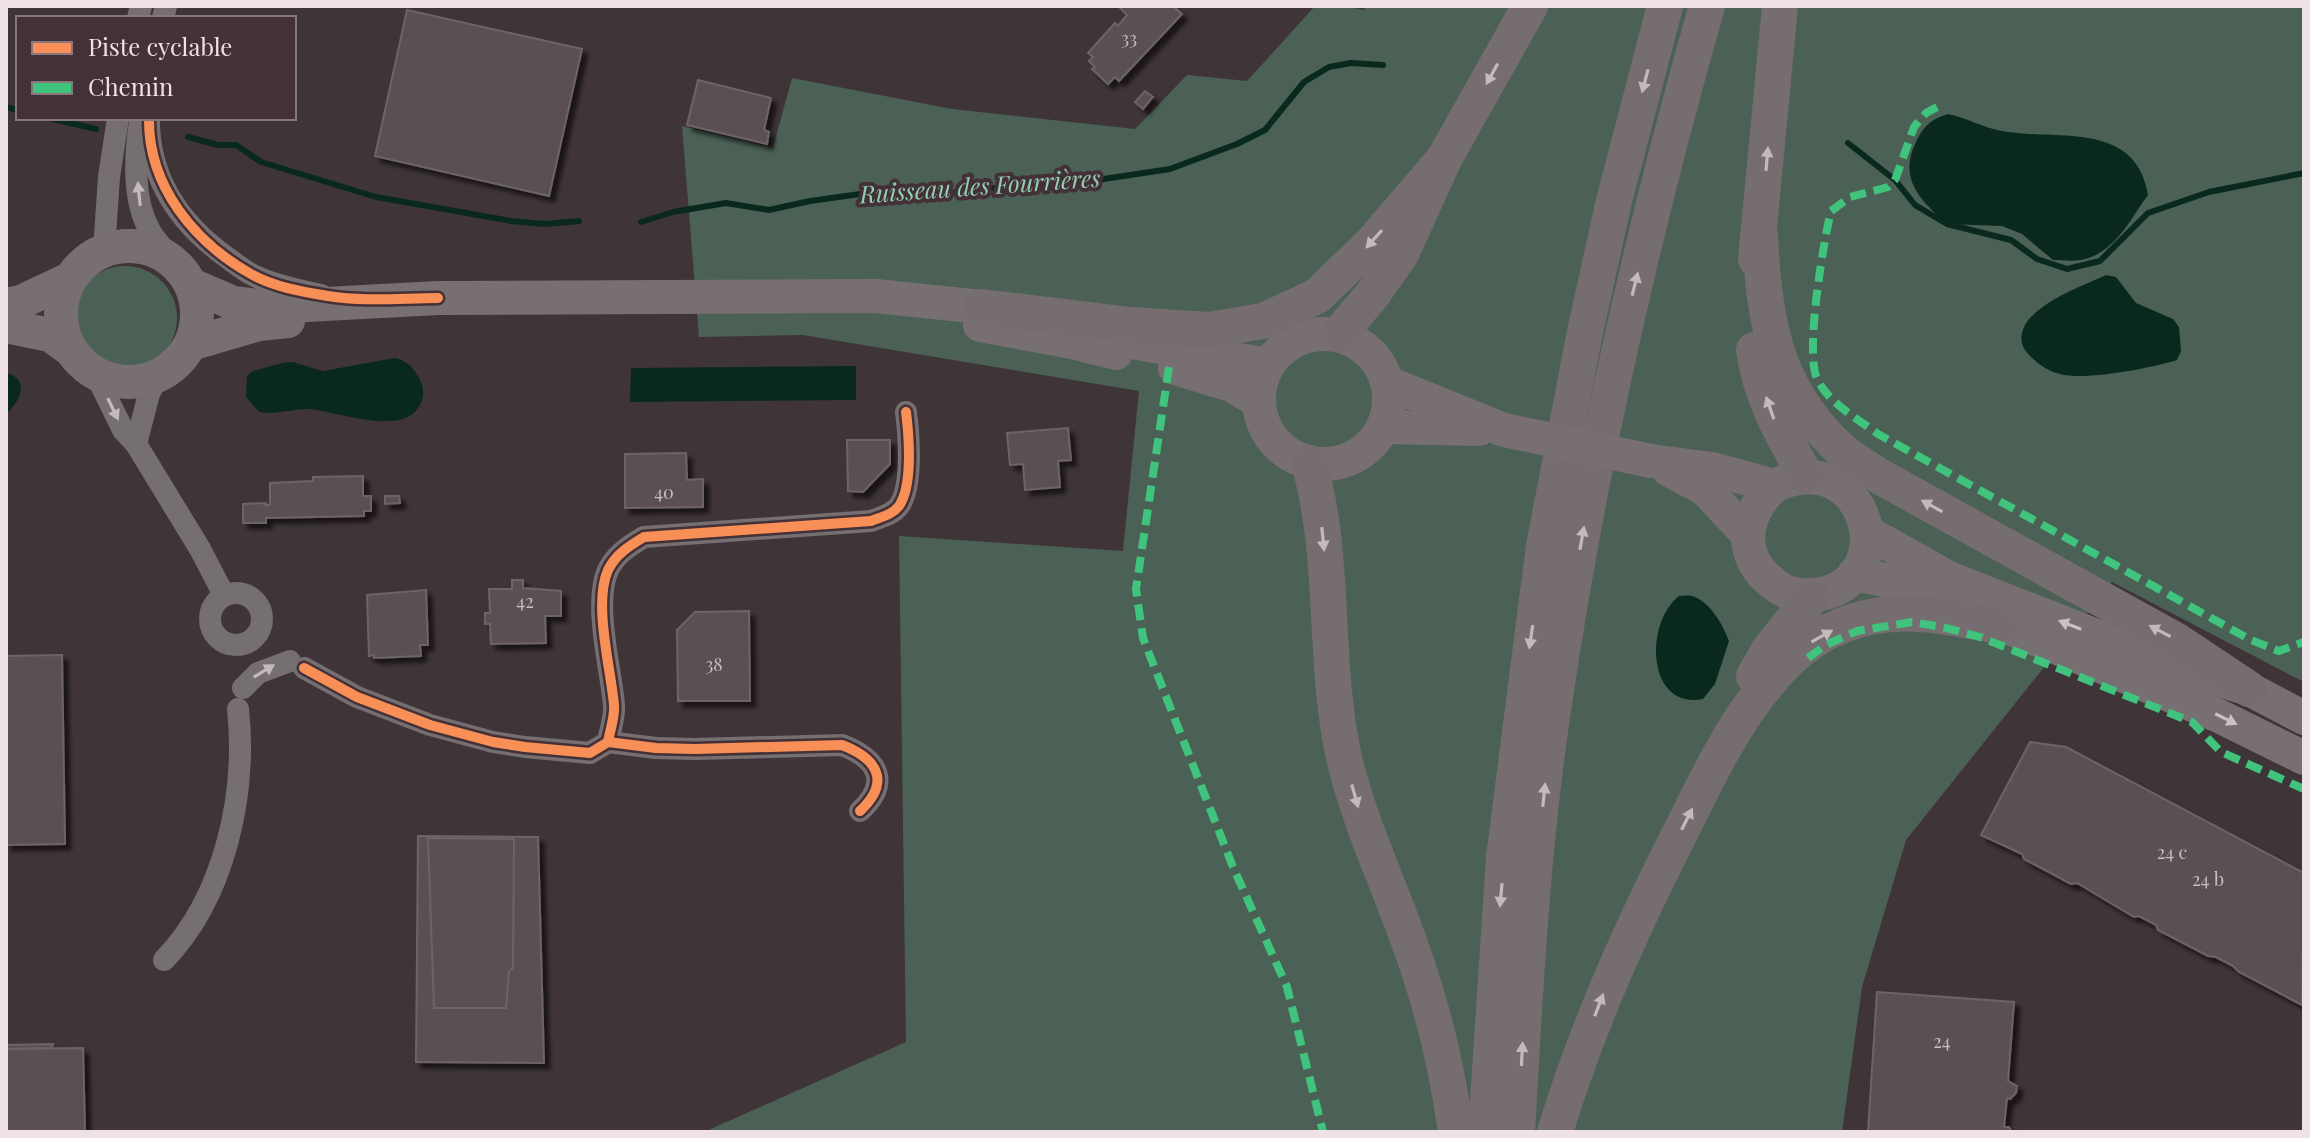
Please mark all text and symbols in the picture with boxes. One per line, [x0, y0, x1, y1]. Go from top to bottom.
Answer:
legend [16, 16, 296, 120]
house number: 33 [1121, 26, 1137, 50]
text: Piste cyclable [88, 30, 232, 62]
one-way arrow [1485, 63, 1499, 85]
one-way arrow [1639, 69, 1651, 94]
text: Chemin [88, 70, 173, 102]
one-way arrow [1760, 146, 1773, 171]
water label: Ruisseau des Fourrières [857, 161, 1101, 209]
one-way arrow [133, 181, 146, 206]
one-way arrow [1366, 229, 1384, 248]
one-way arrow [1630, 271, 1642, 296]
one-way arrow [1764, 395, 1776, 419]
one-way arrow [106, 398, 120, 421]
house number: 40 [654, 480, 674, 504]
one-way arrow [1921, 499, 1943, 513]
one-way arrow [1576, 525, 1588, 550]
one-way arrow [1317, 527, 1330, 552]
house number: 42 [516, 589, 534, 613]
one-way arrow [2058, 618, 2082, 631]
one-way arrow [1524, 625, 1537, 650]
one-way arrow [2148, 625, 2171, 638]
one-way arrow [1811, 630, 1833, 644]
house number: 38 [705, 652, 723, 676]
one-way arrow [254, 664, 275, 679]
one-way arrow [2214, 712, 2237, 726]
one-way arrow [1537, 782, 1550, 807]
one-way arrow [1349, 784, 1362, 808]
one-way arrow [1680, 807, 1693, 830]
house number: 24 c [2157, 840, 2188, 864]
house number: 24 b [2192, 867, 2224, 891]
one-way arrow [1494, 883, 1507, 908]
one-way arrow [1593, 993, 1606, 1017]
house number: 24 [1933, 1029, 1951, 1053]
one-way arrow [1515, 1041, 1528, 1066]

